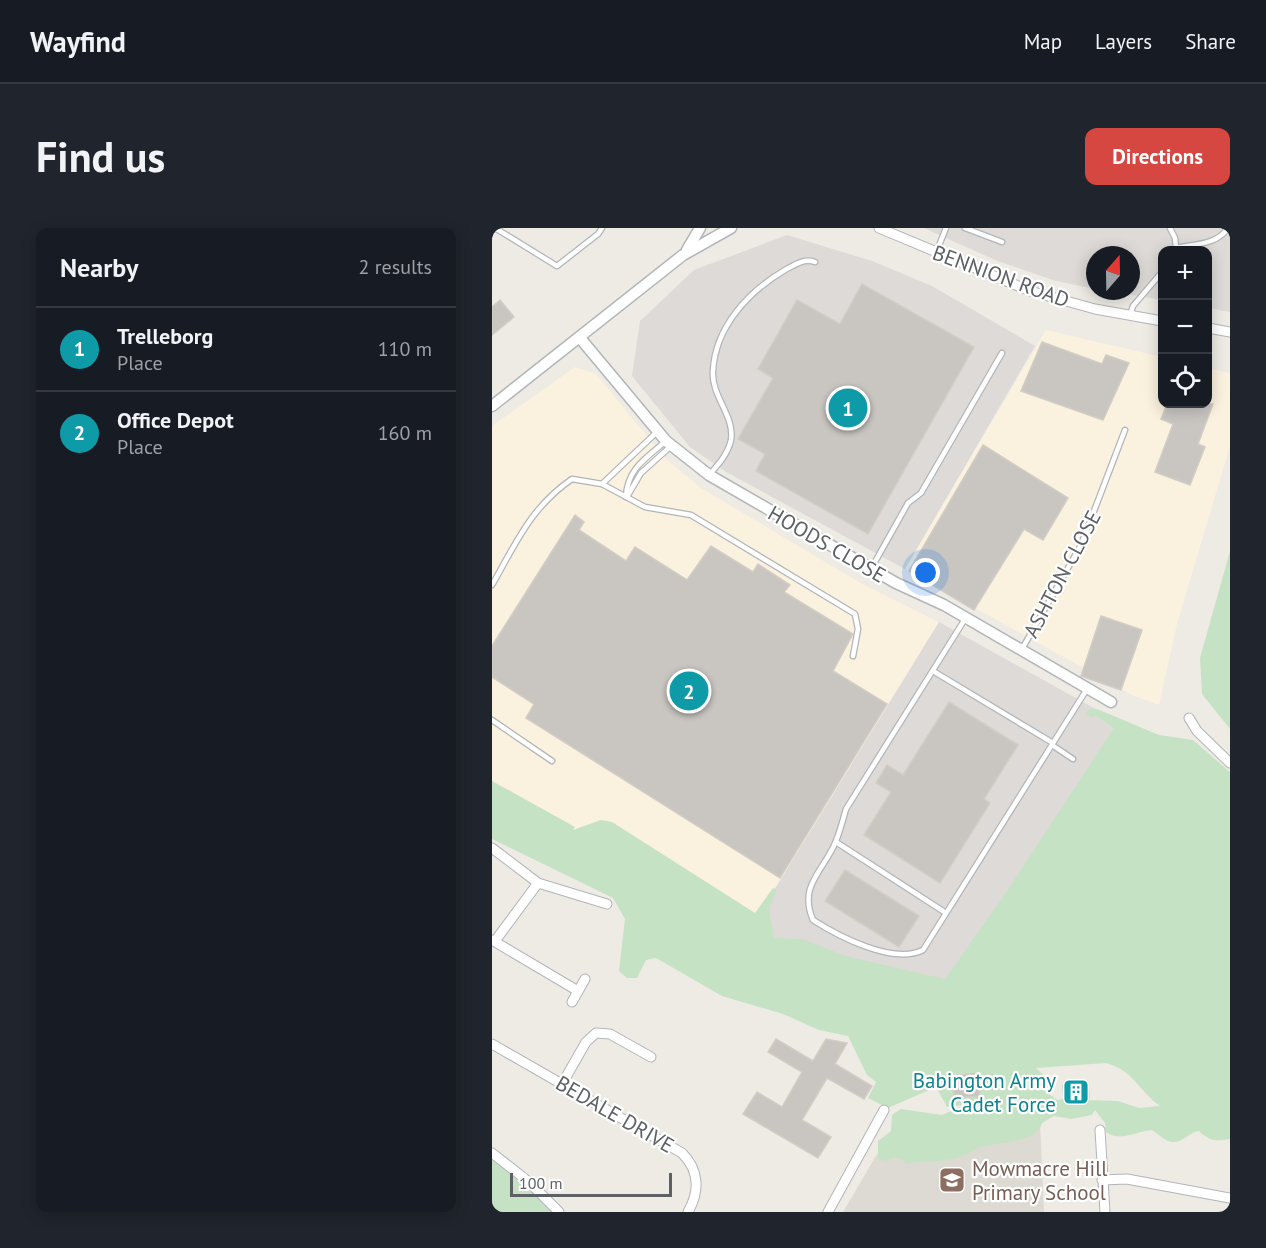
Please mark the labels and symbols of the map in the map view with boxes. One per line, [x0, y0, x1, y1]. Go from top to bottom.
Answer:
street label: BENNION ROAD [929, 239, 1073, 313]
north arrow [1086, 246, 1140, 300]
pin: 1 [828, 386, 868, 430]
street label: HOODS CLOSE [763, 499, 891, 589]
street label: ASHTON CLOSE [1017, 506, 1107, 642]
your location [911, 558, 940, 587]
pin: 2 [670, 668, 708, 714]
place label: Babington Army Cadet Force [913, 1067, 1056, 1118]
street label: BEDALE DRIVE [551, 1069, 679, 1159]
building icon: Babington Army Cadet Force [1061, 1077, 1091, 1107]
place label: Mowmacre Hill Primary School [972, 1155, 1107, 1206]
school or university icon: Mowmacre Hill Primary School [937, 1165, 967, 1195]
scale bar [510, 1170, 672, 1198]

